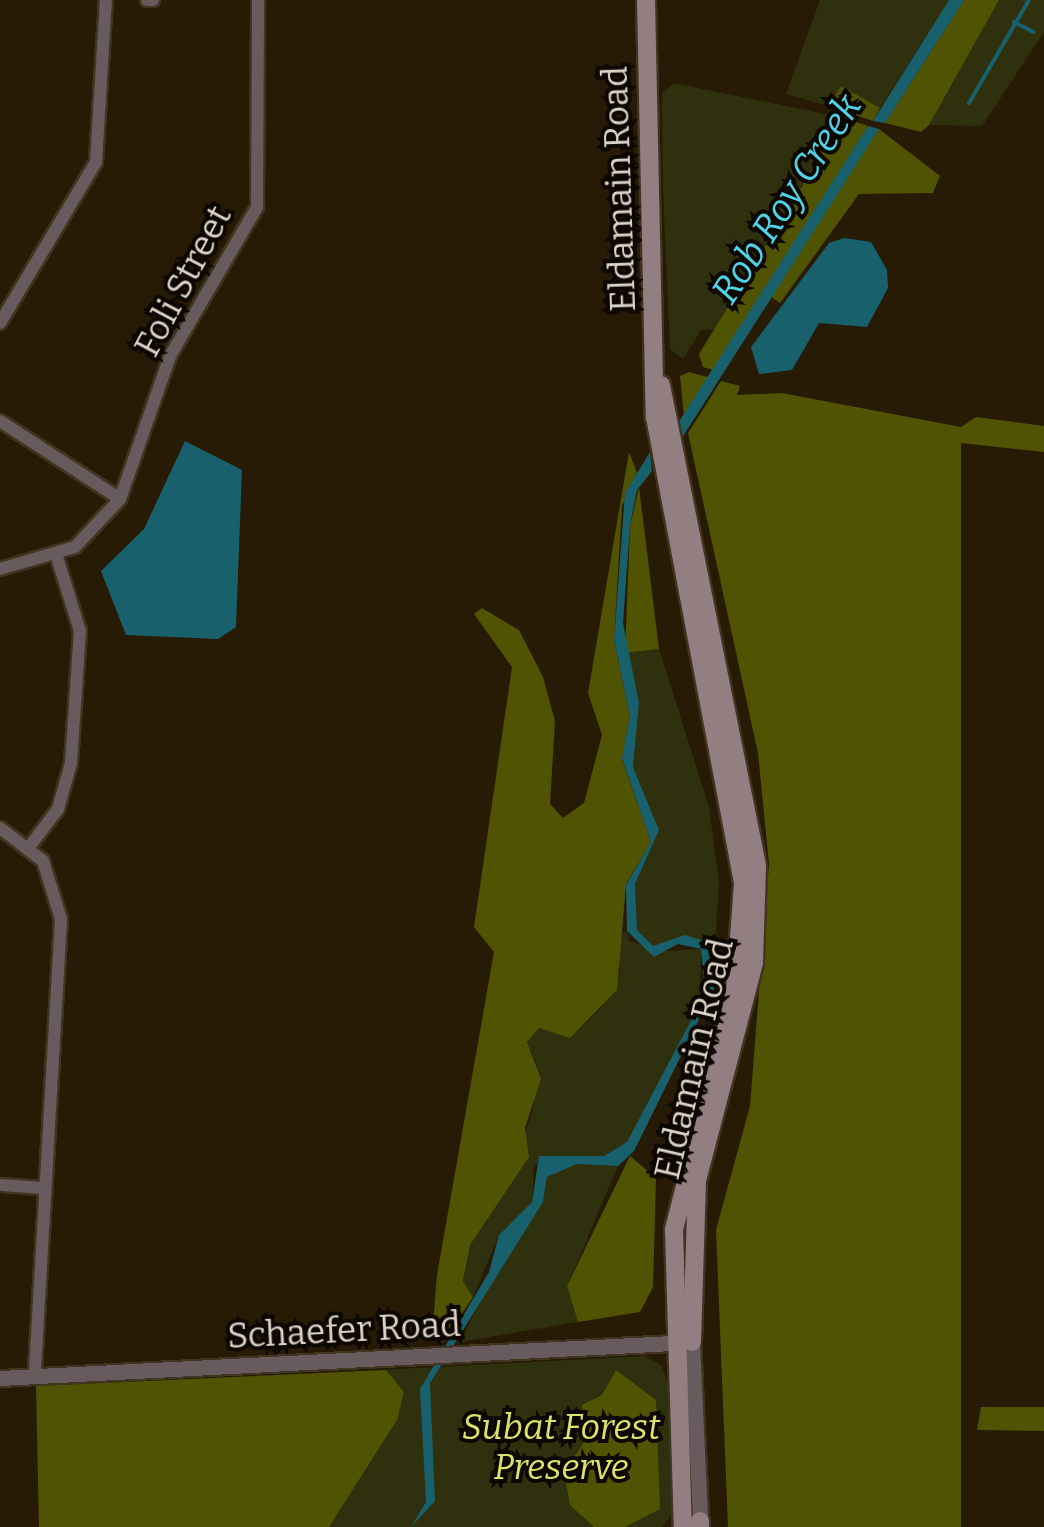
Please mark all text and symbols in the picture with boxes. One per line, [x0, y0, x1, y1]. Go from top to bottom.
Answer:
street label: Eldamain Road [594, 66, 644, 312]
water label: Rob Roy Creek [703, 86, 871, 312]
street label: Foli Street [126, 199, 240, 363]
street label: Eldamain Road [646, 935, 742, 1183]
street label: Schaefer Road [226, 1303, 462, 1357]
park label: Subat Forest Preserve [462, 1406, 660, 1488]

